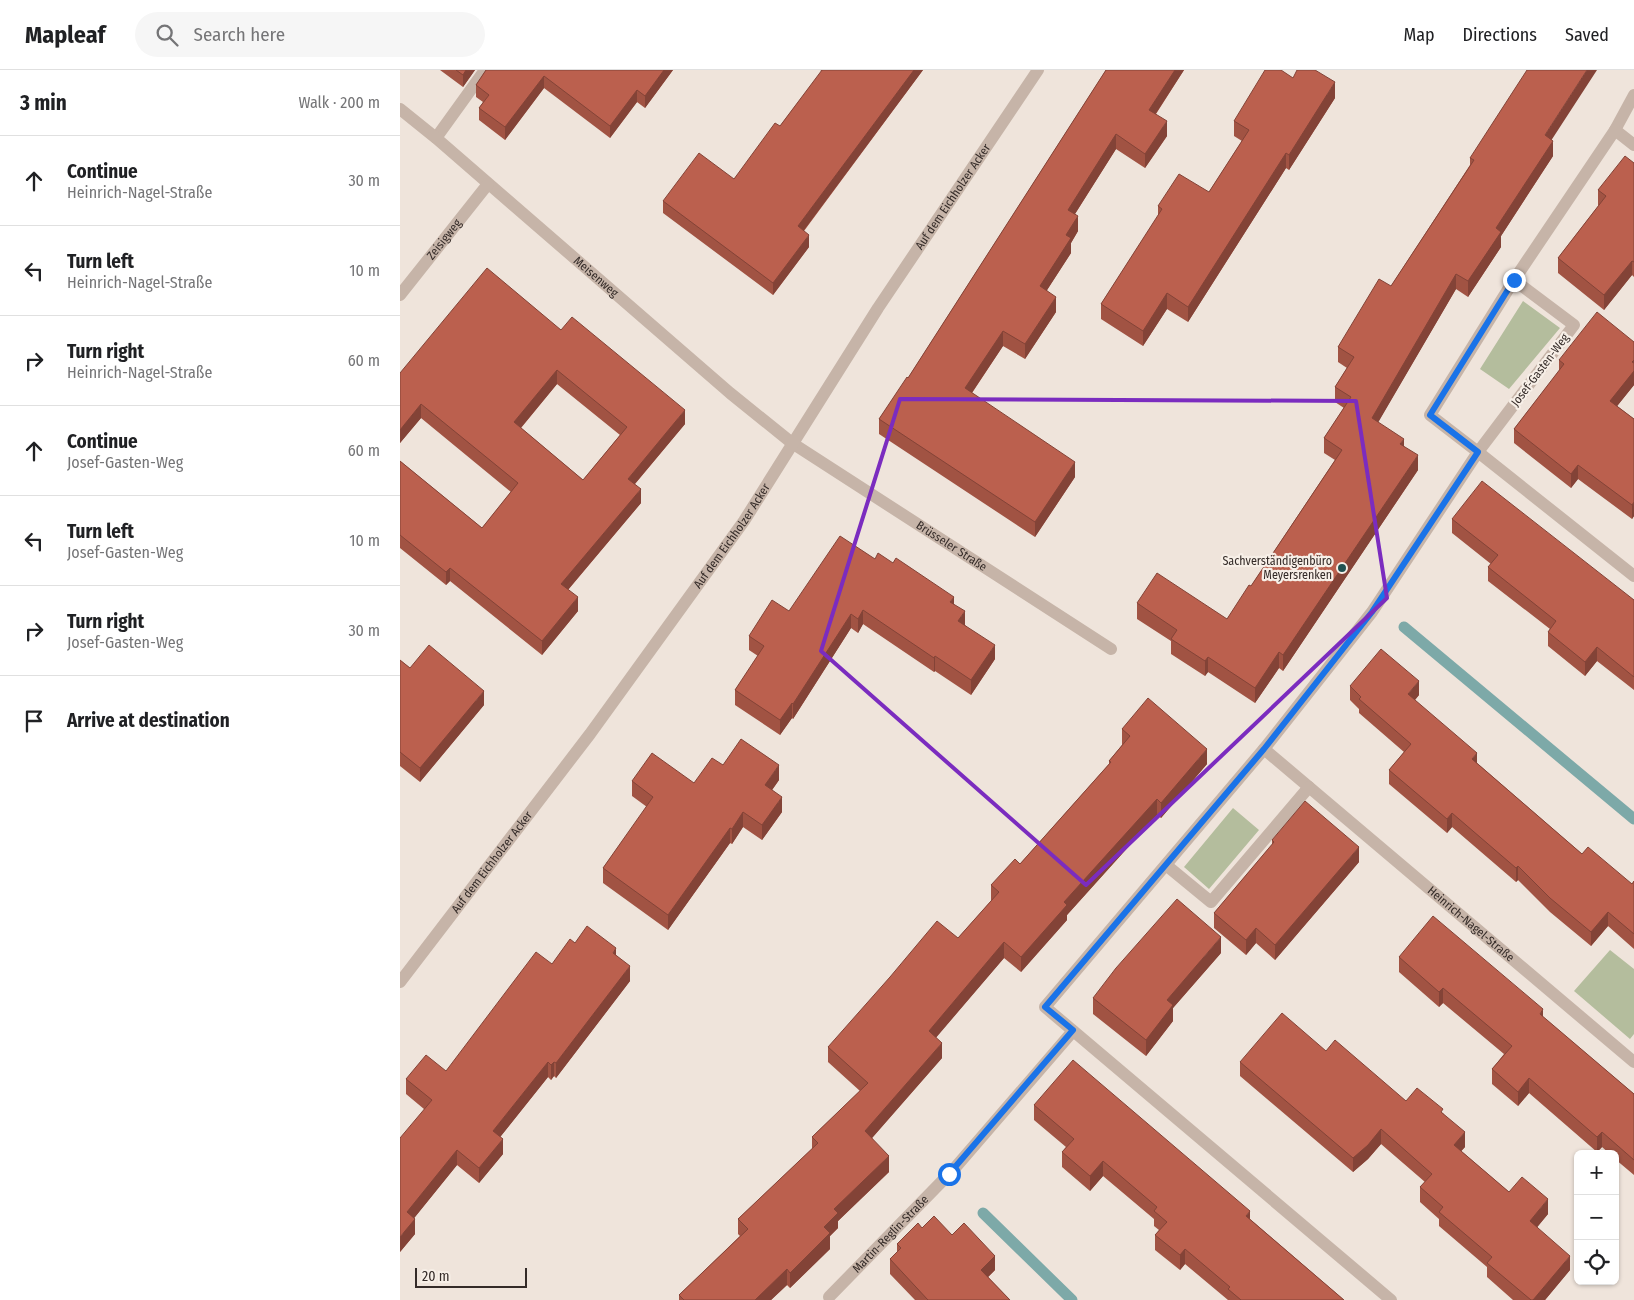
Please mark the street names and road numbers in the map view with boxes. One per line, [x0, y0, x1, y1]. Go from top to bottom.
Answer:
street label: Auf dem Eichholzer Acker [912, 141, 994, 252]
street label: Zeisigweg [424, 216, 465, 262]
street label: Meisenweg [571, 254, 621, 300]
street label: Josef-Gasten-Weg [1508, 331, 1572, 409]
street label: Auf dem Eichholzer Acker [691, 480, 773, 591]
street label: Brüsseler Straße [914, 518, 990, 574]
street label: Auf dem Eichholzer Acker [448, 808, 536, 916]
street label: Heinrich-Nagel-Straße [1425, 883, 1517, 965]
street label: Martin-Reglin-Straße [850, 1192, 931, 1276]

